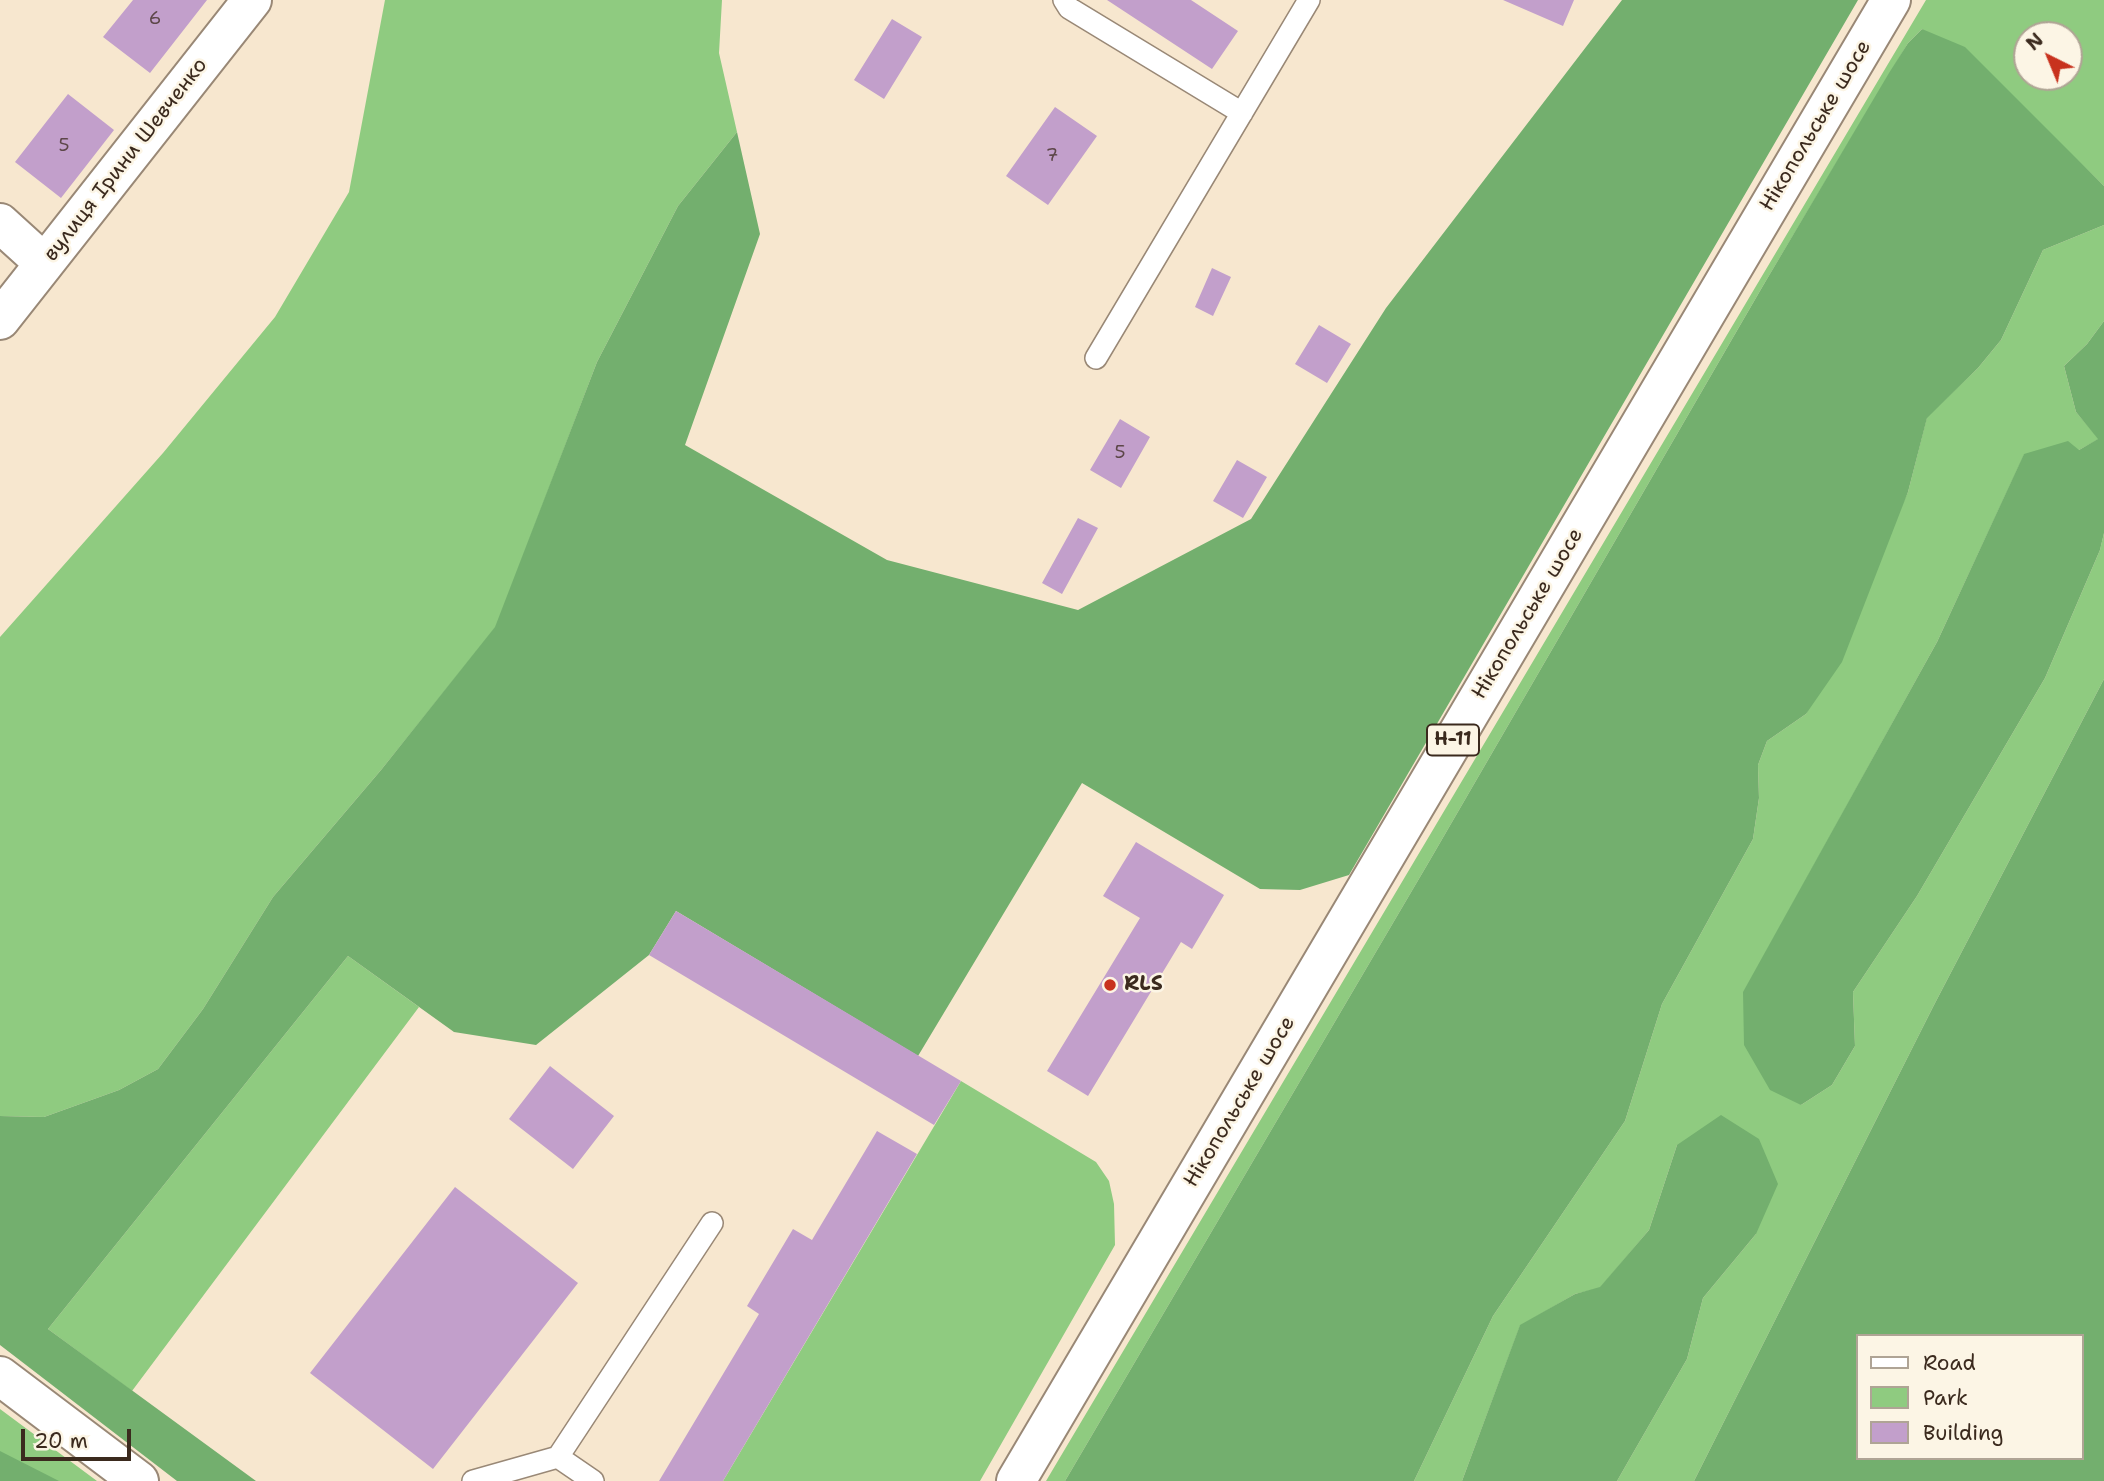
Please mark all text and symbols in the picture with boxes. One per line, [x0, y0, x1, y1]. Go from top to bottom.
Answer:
house number: 6 [149, 8, 161, 30]
north arrow [2013, 21, 2083, 91]
text: N [2021, 27, 2049, 56]
street label: Нікопольське шосе [1755, 36, 1877, 216]
street label: вулиця Ірини Шевченко [39, 53, 213, 267]
house number: 5 [58, 135, 70, 157]
house number: 7 [1046, 145, 1058, 167]
house number: 5 [1114, 442, 1126, 464]
street label: Нікопольське шосе [1467, 524, 1589, 704]
road number: Н-11 [1427, 724, 1479, 755]
place label: RLS [1124, 972, 1163, 998]
marker: RLS [1102, 977, 1118, 993]
street label: Нікопольське шосе [1179, 1012, 1301, 1192]
legend [1856, 1334, 2083, 1460]
text: Road [1923, 1349, 1976, 1377]
text: Park [1923, 1384, 1968, 1412]
scale bar [24, 1414, 135, 1458]
text: Building [1923, 1419, 2003, 1447]
text: 20 m [34, 1427, 88, 1455]

